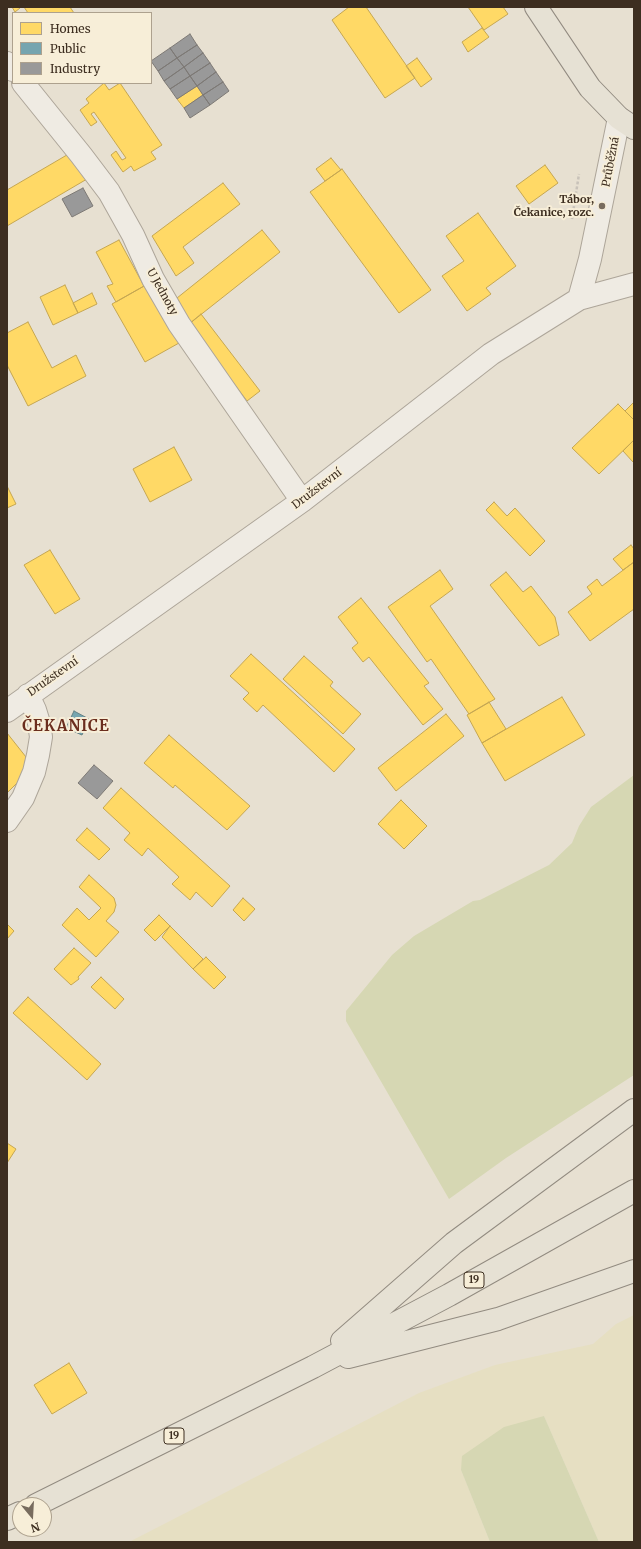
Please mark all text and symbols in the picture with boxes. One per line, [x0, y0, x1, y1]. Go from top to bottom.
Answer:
legend [12, 12, 152, 84]
text: Homes [50, 21, 91, 36]
text: Public [50, 41, 86, 56]
text: Industry [50, 61, 100, 76]
street label: Průběžná [600, 136, 622, 188]
place label: Tábor, Čekanice, rozc. [514, 193, 594, 219]
marker: Tábor, Čekanice, rozc. [597, 201, 607, 211]
street label: U Jednoty [144, 266, 180, 318]
street label: Družstevní [290, 466, 344, 512]
street label: Družstevní [25, 655, 81, 699]
district label: ČEKANICE [22, 718, 110, 736]
road number: 19 [464, 1272, 484, 1288]
road number: 19 [164, 1428, 184, 1444]
north arrow [12, 1497, 52, 1537]
text: N [29, 1519, 42, 1535]

